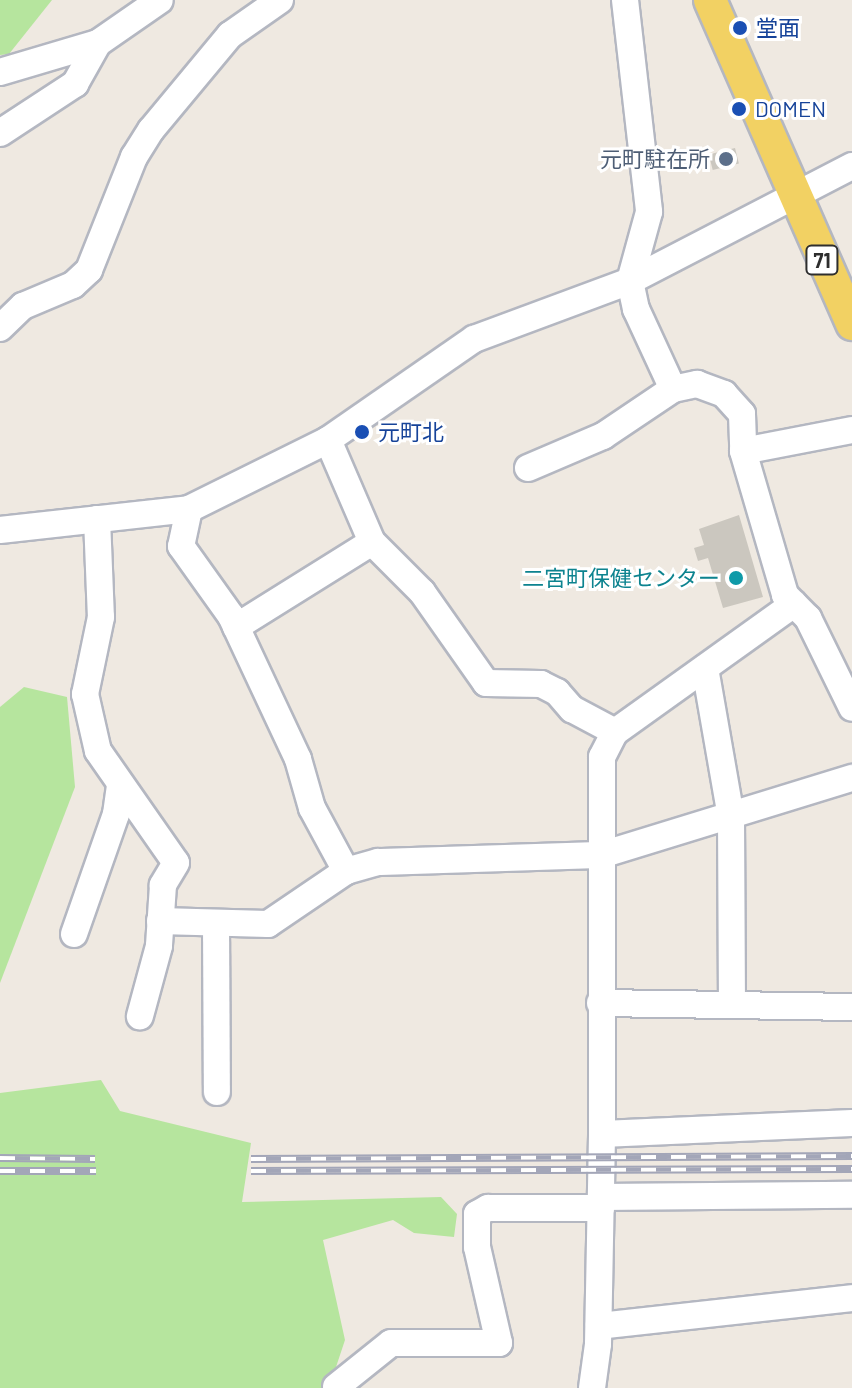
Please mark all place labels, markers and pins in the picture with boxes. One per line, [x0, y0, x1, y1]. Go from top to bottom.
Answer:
place label: 堂面 [756, 15, 800, 41]
marker: 堂面 [731, 19, 749, 37]
place label: DOMEN [755, 96, 826, 122]
marker: DOMEN [730, 100, 748, 118]
place label: 元町駐在所 [600, 146, 710, 172]
marker: 元町駐在所 [717, 150, 735, 168]
place label: 元町北 [378, 419, 444, 445]
marker: 元町北 [353, 423, 371, 441]
place label: 二宮町保健センター [522, 565, 720, 591]
marker: 二宮町保健センター [727, 569, 745, 587]

